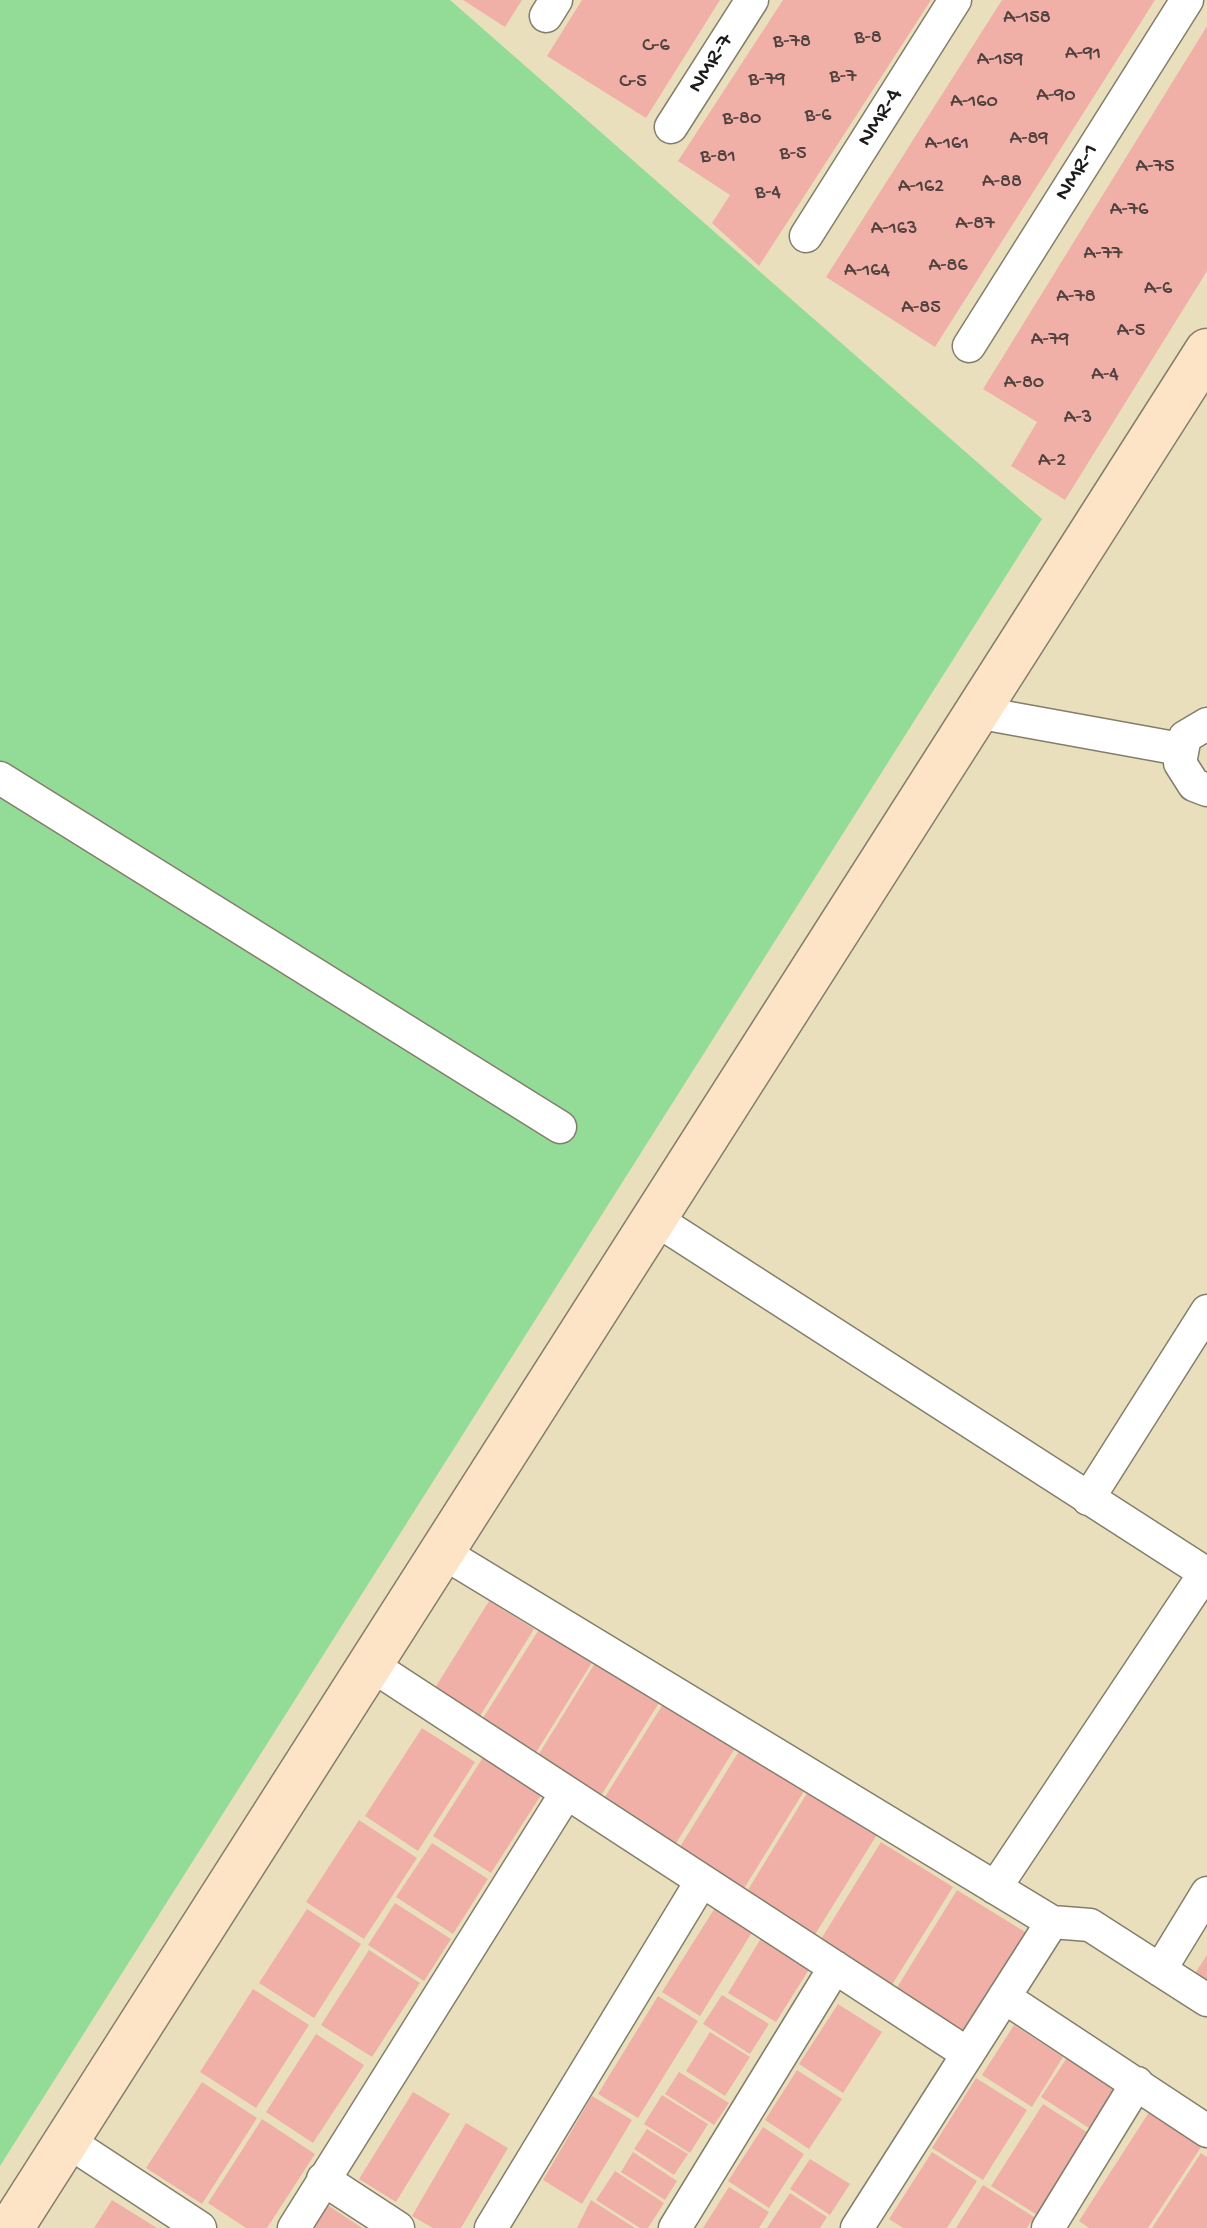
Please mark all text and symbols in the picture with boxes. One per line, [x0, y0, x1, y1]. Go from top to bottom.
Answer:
house number: A-158 [1003, 7, 1051, 31]
house number: B-8 [854, 27, 882, 51]
street label: NMR-7 [683, 29, 741, 99]
house number: B-78 [773, 31, 811, 55]
house number: C-6 [642, 35, 670, 59]
house number: A-91 [1065, 43, 1101, 67]
house number: A-159 [977, 49, 1023, 73]
house number: B-7 [830, 66, 856, 90]
house number: B-79 [749, 69, 785, 93]
house number: C-5 [619, 71, 647, 95]
street label: NMR-4 [852, 83, 910, 153]
house number: A-90 [1036, 85, 1076, 109]
house number: A-160 [950, 91, 998, 115]
house number: B-6 [805, 105, 831, 129]
house number: B-80 [723, 108, 761, 132]
house number: A-89 [1009, 128, 1049, 152]
house number: A-161 [925, 133, 969, 157]
street label: NMR-1 [1049, 139, 1107, 207]
house number: B-5 [779, 143, 807, 167]
house number: B-81 [700, 146, 736, 170]
house number: A-75 [1136, 156, 1174, 180]
house number: A-88 [982, 171, 1022, 195]
house number: A-162 [898, 176, 944, 200]
house number: B-4 [755, 182, 781, 206]
house number: A-76 [1110, 199, 1148, 223]
house number: A-87 [955, 213, 995, 237]
house number: A-163 [871, 218, 917, 242]
house number: A-77 [1084, 243, 1122, 267]
house number: A-86 [928, 255, 968, 279]
house number: A-164 [844, 260, 890, 284]
house number: A-6 [1144, 278, 1172, 302]
house number: A-78 [1056, 286, 1096, 310]
house number: A-85 [901, 297, 941, 321]
house number: A-5 [1117, 320, 1145, 344]
house number: A-79 [1031, 329, 1069, 353]
house number: A-4 [1091, 364, 1119, 388]
house number: A-80 [1004, 372, 1044, 396]
house number: A-3 [1064, 407, 1092, 431]
house number: A-2 [1038, 450, 1066, 474]

